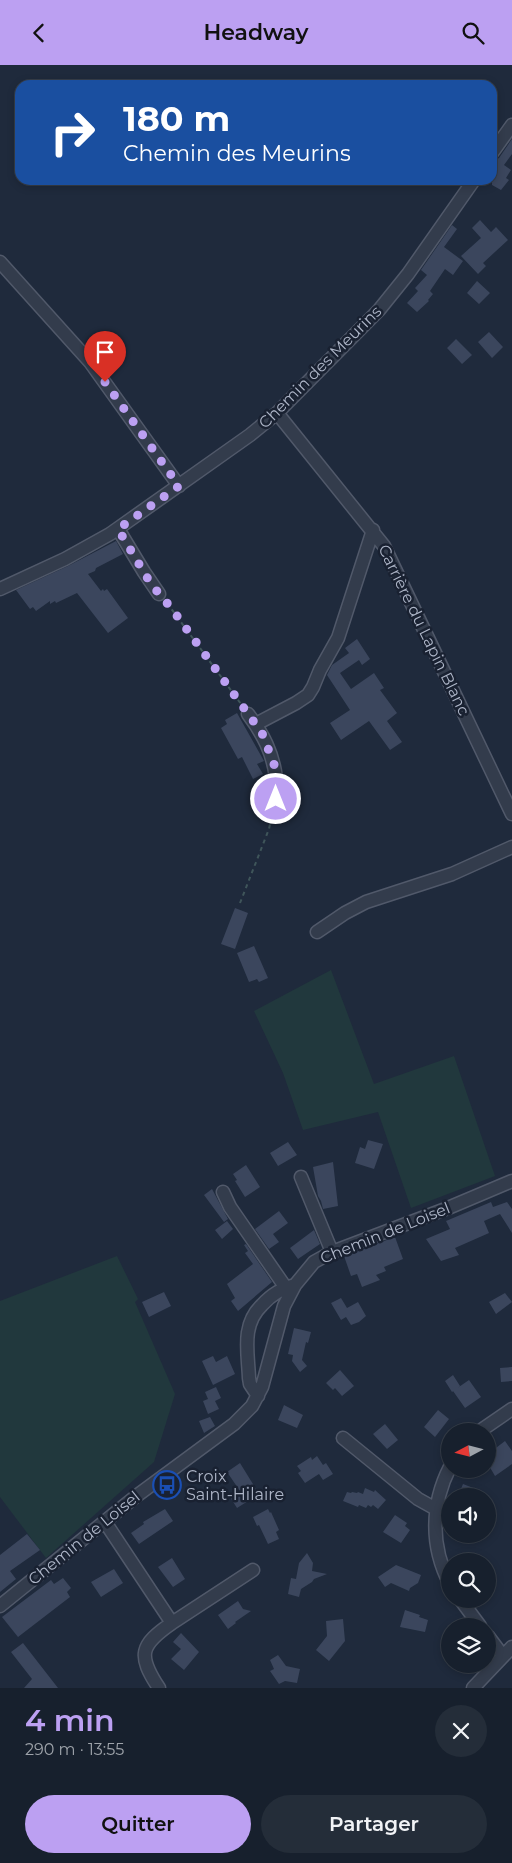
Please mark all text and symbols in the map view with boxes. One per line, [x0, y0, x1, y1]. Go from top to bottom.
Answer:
icon: back [25, 19, 53, 47]
text: Headway [203, 19, 309, 46]
icon: search [459, 19, 487, 47]
text: 180 m [123, 97, 230, 140]
icon: right [40, 100, 105, 165]
text: Chemin des Meurins [123, 140, 351, 167]
street label: Chemin des Meurins [255, 302, 385, 432]
pin [84, 331, 126, 382]
icon: arrive [91, 338, 119, 366]
street label: Carrière du Lapin Blanc [374, 541, 474, 719]
position arrow [249, 772, 301, 824]
street label: Chemin de Loisel [317, 1198, 453, 1268]
north arrow [441, 1423, 496, 1477]
map controls [441, 1423, 496, 1673]
place label: Croix Saint-Hilaire [186, 1467, 284, 1504]
bus stop icon: Croix Saint-Hilaire [152, 1470, 182, 1500]
street label: Chemin de Loisel [24, 1487, 144, 1589]
button: sound [441, 1488, 496, 1543]
button: search [441, 1553, 496, 1608]
button: layers [441, 1618, 496, 1673]
text: 4 min [25, 1702, 114, 1739]
button: close [435, 1705, 487, 1757]
text: 290 m · 13:55 [25, 1740, 124, 1759]
button: Quitter [25, 1795, 251, 1853]
button: Partager [261, 1795, 487, 1853]

